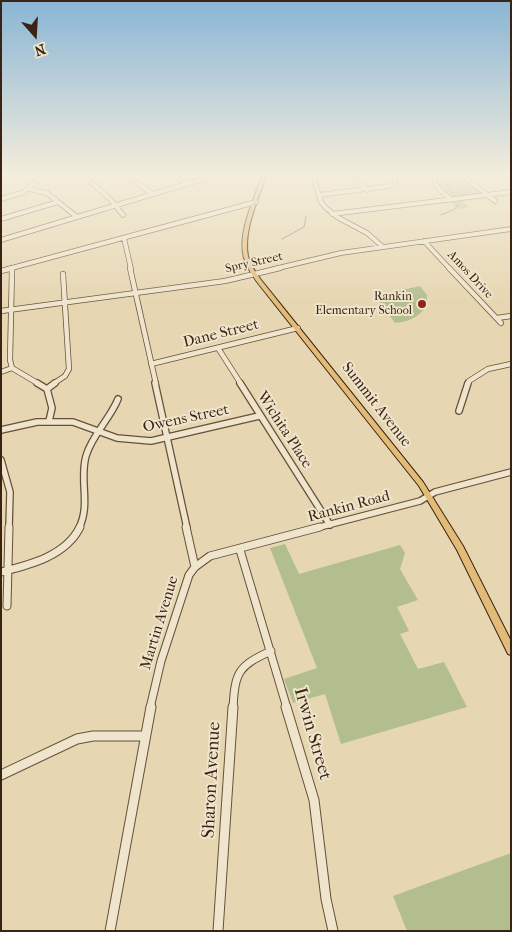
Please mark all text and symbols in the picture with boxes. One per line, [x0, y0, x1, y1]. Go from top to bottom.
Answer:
north arrow [10, 10, 60, 60]
text: N [32, 40, 48, 59]
street label: Amos Drive [444, 248, 496, 302]
street label: Spry Street [224, 249, 284, 277]
place label: Rankin Elementary School [315, 290, 412, 318]
marker: Rankin Elementary School [416, 298, 428, 310]
street label: Dane Street [181, 316, 261, 352]
street label: Summit Avenue [337, 359, 415, 451]
street label: Wichita Place [253, 388, 315, 472]
street label: Owens Street [141, 401, 231, 437]
street label: Rankin Road [306, 487, 392, 527]
street label: Martin Avenue [137, 574, 183, 672]
street label: Irwin Street [288, 685, 336, 783]
street label: Sharon Avenue [198, 721, 226, 839]

